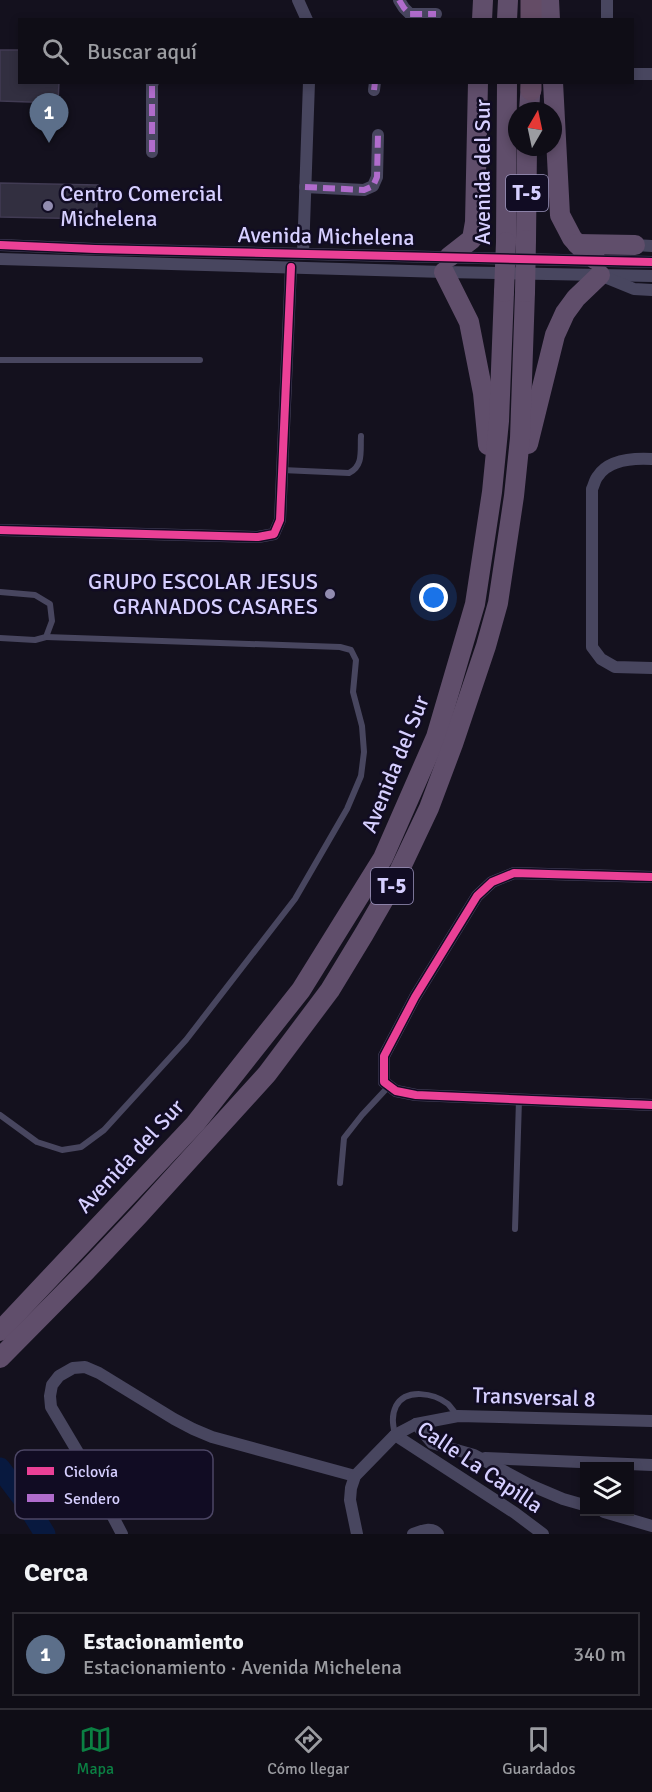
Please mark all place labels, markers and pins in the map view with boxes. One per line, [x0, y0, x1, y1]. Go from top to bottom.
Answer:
pin: 1 [29, 94, 68, 143]
place label: Centro Comercial Michelena [60, 180, 223, 232]
marker: Centro Comercial Michelena [41, 199, 55, 213]
place label: GRUPO ESCOLAR JESUS GRANADOS CASARES [88, 568, 318, 620]
marker: GRUPO ESCOLAR JESUS GRANADOS CASARES [323, 587, 337, 601]

